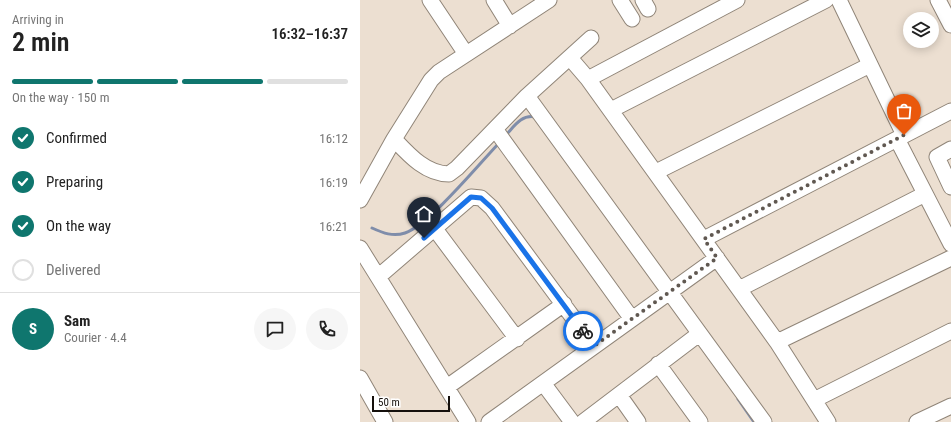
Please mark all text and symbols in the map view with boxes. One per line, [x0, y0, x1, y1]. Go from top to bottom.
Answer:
text: Arriving in [12, 12, 64, 27]
map controls [903, 12, 939, 48]
button: layers [903, 12, 939, 48]
text: 16:32–16:37 [271, 25, 348, 43]
text: 2 min [12, 27, 70, 57]
text: On the way · 150 m [12, 90, 109, 105]
pin [887, 94, 921, 135]
icon: bag [893, 100, 915, 122]
icon: check [12, 127, 34, 149]
text: Confirmed [46, 129, 107, 147]
text: 16:12 [319, 131, 348, 146]
icon: check [12, 171, 34, 193]
text: Preparing [46, 173, 103, 191]
text: 16:19 [319, 175, 348, 190]
pin [407, 197, 441, 238]
icon: home [413, 203, 435, 225]
icon: check [12, 215, 34, 237]
text: On the way [46, 217, 111, 235]
text: 16:21 [319, 219, 348, 234]
text: Delivered [46, 261, 101, 279]
button: chat [254, 308, 296, 350]
button: phone [306, 308, 348, 350]
courier [563, 311, 603, 351]
text: Sam [64, 312, 90, 330]
text: S [29, 320, 37, 338]
icon: bike [572, 320, 594, 342]
text: Courier · 4.4 [64, 330, 127, 345]
scale bar [372, 394, 450, 413]
text: 50 m [378, 396, 400, 409]

